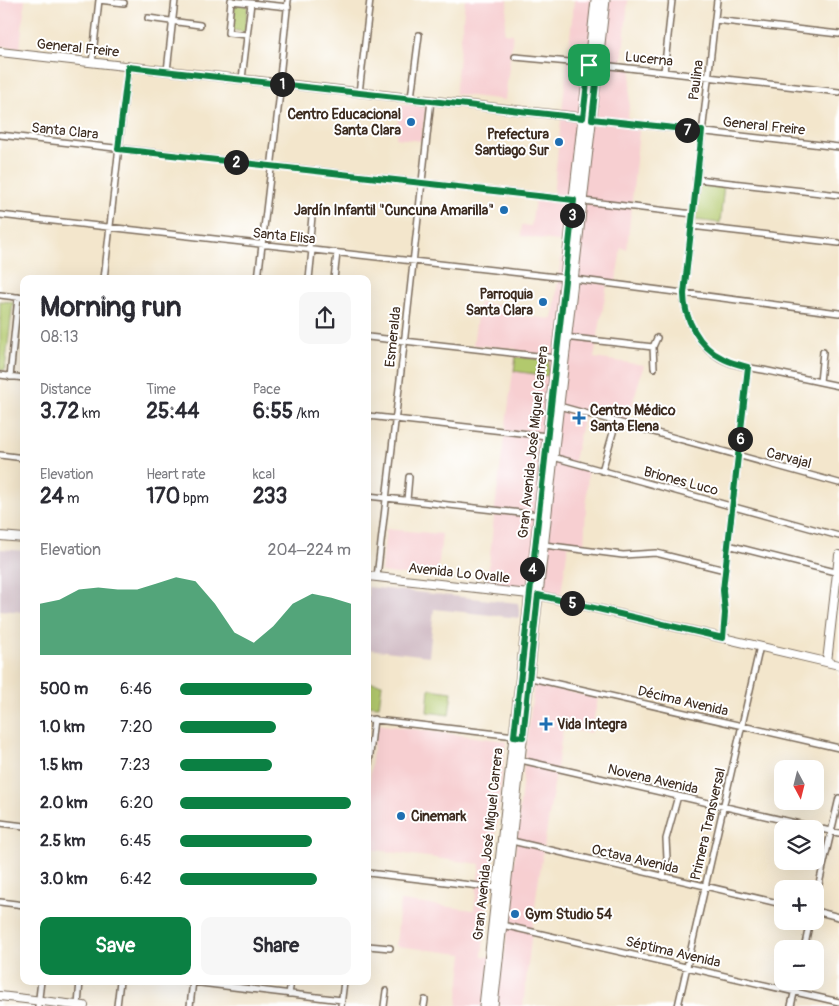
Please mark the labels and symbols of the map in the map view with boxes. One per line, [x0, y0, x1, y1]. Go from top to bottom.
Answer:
street label: General Freire [36, 35, 120, 61]
pin [568, 44, 610, 86]
street label: Lucerna [624, 48, 674, 70]
street label: Paulina [685, 59, 707, 101]
pin: 1 [270, 72, 294, 96]
place label: Centro Educacional Santa Clara [287, 106, 401, 139]
street label: General Freire [722, 113, 806, 139]
marker: Centro Educacional Santa Clara [405, 116, 417, 128]
pin: 7 [674, 118, 700, 142]
street label: Santa Clara [31, 119, 99, 143]
place label: Prefectura Santiago Sur [475, 126, 550, 159]
marker: Prefectura Santiago Sur [553, 136, 565, 148]
pin: 2 [224, 150, 248, 174]
place label: Jardín Infantil "Cuncuna Amarilla" [294, 202, 494, 219]
pin: 3 [560, 202, 584, 228]
marker: Jardín Infantil "Cuncuna Amarilla" [498, 204, 510, 216]
street label: Santa Elisa [252, 224, 316, 248]
place label: Parroquia Santa Clara [466, 286, 533, 319]
marker: Parroquia Santa Clara [537, 296, 549, 308]
street label: Esmeralda [381, 306, 405, 368]
street label: Gran Avenida José Miguel Carrera [514, 345, 552, 539]
place label: Centro Médico Santa Elena [590, 402, 676, 435]
marker: Centro Médico Santa Elena [572, 411, 586, 425]
pin: 6 [728, 426, 752, 452]
street label: Carvajal [765, 444, 813, 472]
street label: Briones Luco [642, 463, 721, 499]
pin: 4 [520, 556, 544, 582]
street label: Avenida Lo Ovalle [408, 559, 511, 587]
pin: 5 [560, 590, 584, 616]
street label: Décima Avenida [636, 682, 730, 720]
place label: Vida Integra [557, 716, 628, 733]
marker: Vida Integra [539, 717, 553, 731]
street label: Gran Avenida José Miguel Carrera [469, 747, 507, 941]
street label: Novena Avenida [606, 760, 700, 798]
north arrow [774, 760, 824, 810]
street label: Primera Transversal [687, 766, 729, 882]
place label: Cinemark [411, 808, 467, 825]
marker: Cinemark [395, 810, 407, 822]
street label: Octava Avenida [590, 841, 680, 877]
place label: Gym Studio 54 [525, 906, 613, 923]
marker: Gym Studio 54 [509, 908, 521, 920]
street label: Séptima Avenida [624, 933, 722, 971]

